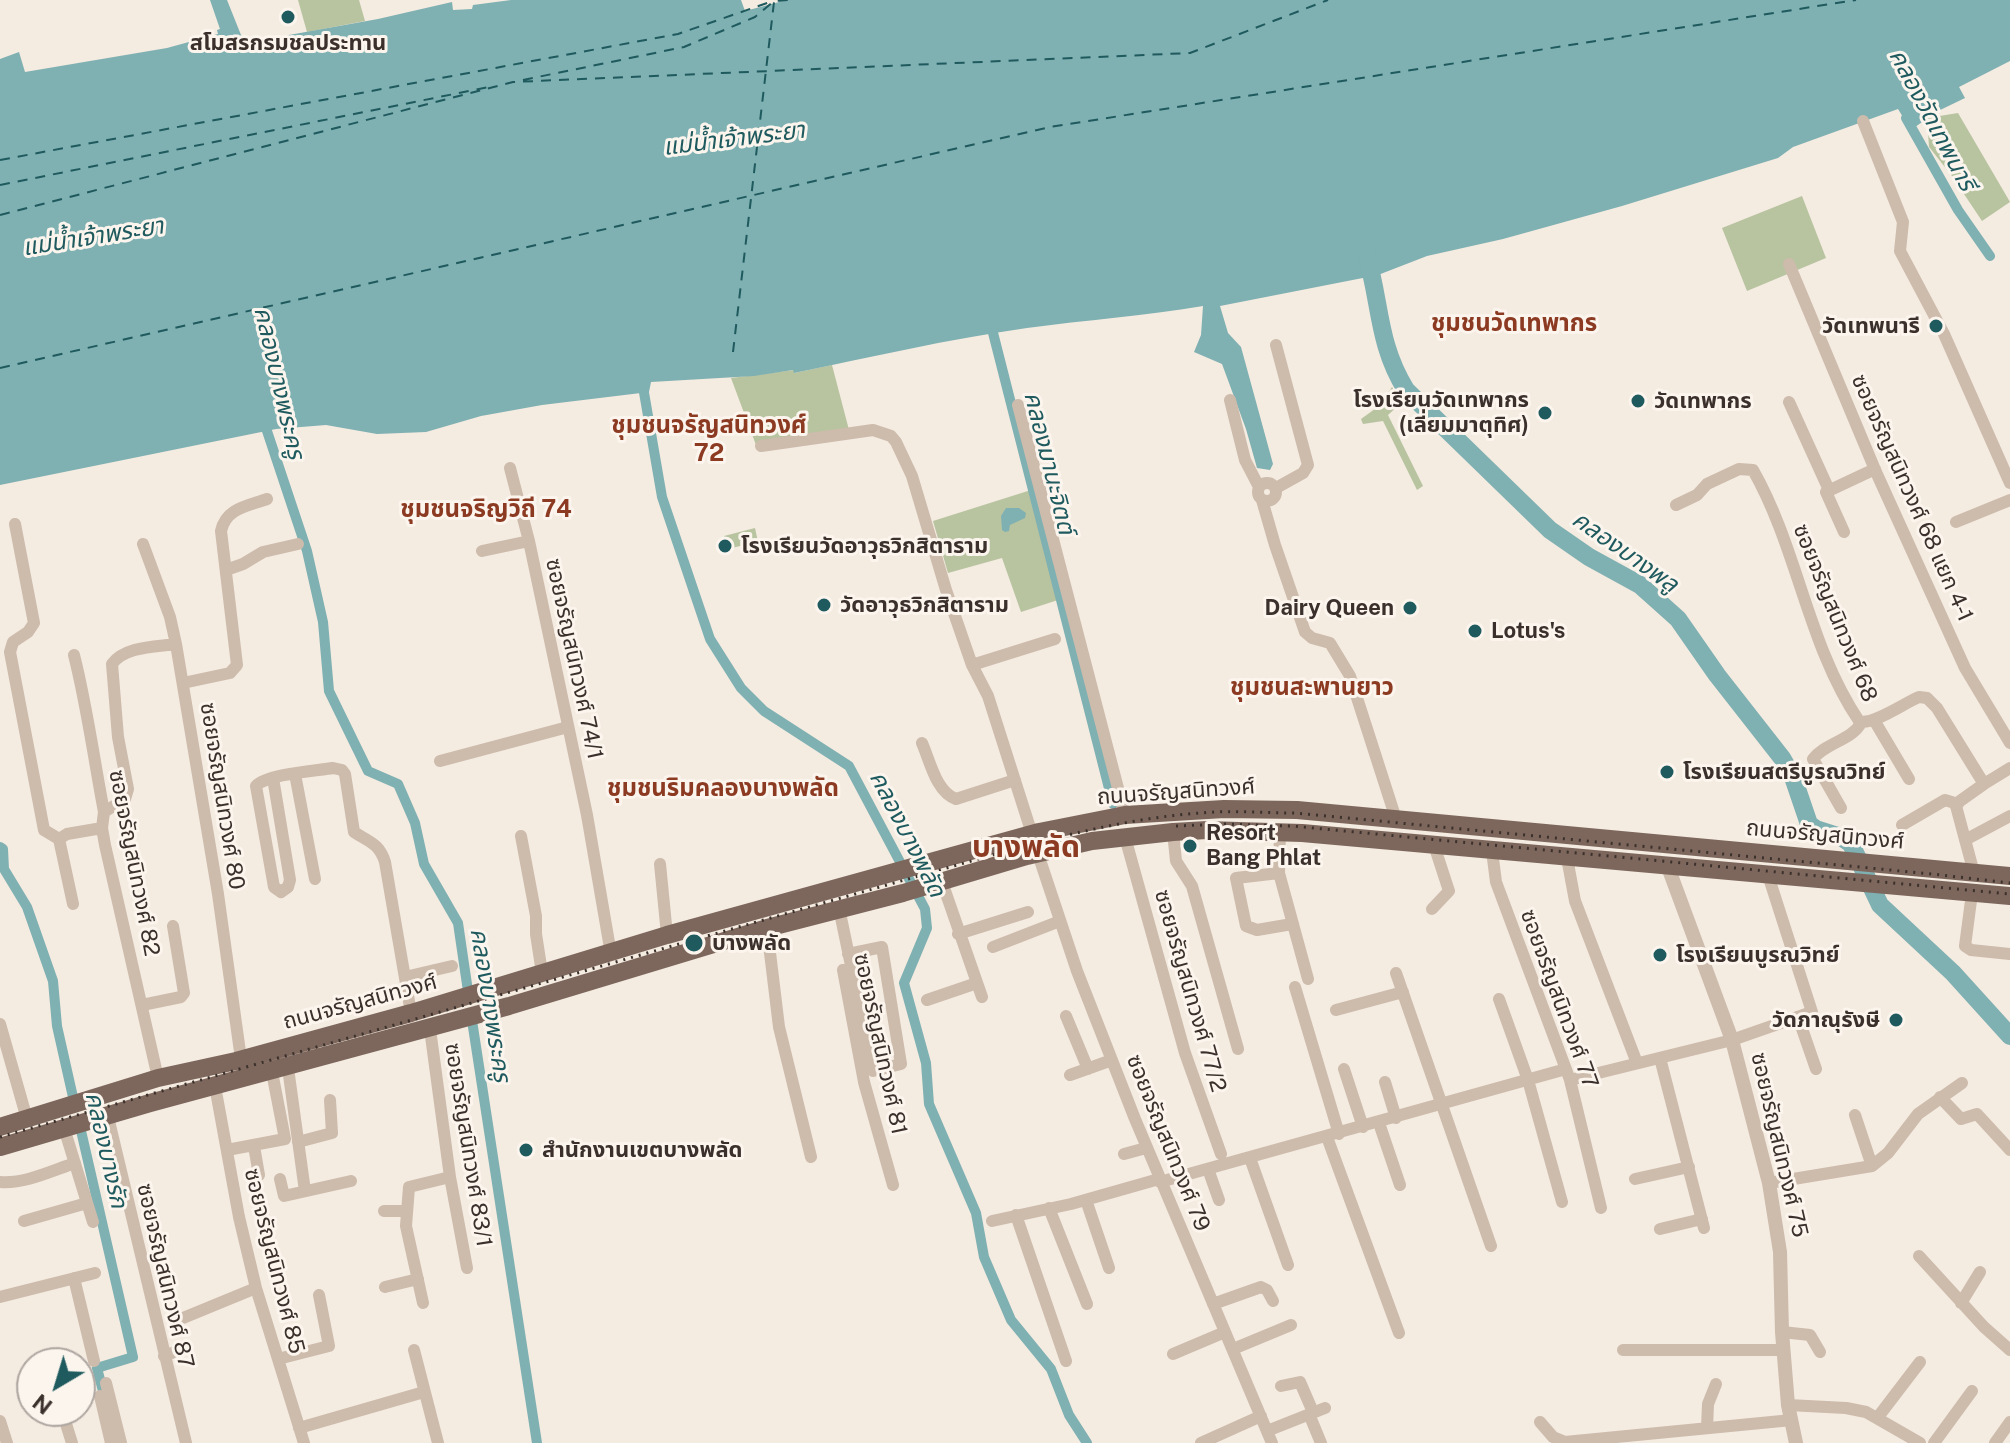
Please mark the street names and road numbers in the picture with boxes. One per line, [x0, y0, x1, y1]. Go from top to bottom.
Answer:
street label: ซอยจรัญสนิทวงศ์ 68 แยก 4-1 [1846, 370, 1978, 626]
street label: ซอยจรัญสนิทวงศ์ 68 [1787, 520, 1883, 706]
street label: ซอยจรัญสนิทวงศ์ 74/1 [540, 556, 608, 762]
street label: ซอยจรัญสนิทวงศ์ 80 [194, 701, 250, 891]
street label: ซอยจรัญสนิทวงศ์ 82 [103, 768, 165, 958]
street label: ถนนจรัญสนิทวงศ์ [1096, 773, 1256, 811]
street label: ถนนจรัญสนิทวงศ์ [1745, 815, 1905, 855]
street label: ซอยจรัญสนิทวงศ์ 77/2 [1148, 887, 1232, 1095]
street label: ซอยจรัญสนิทวงศ์ 77 [1514, 906, 1604, 1092]
street label: ซอยจรัญสนิทวงศ์ 81 [848, 951, 912, 1137]
street label: ถนนจรัญสนิทวงศ์ [280, 969, 440, 1035]
street label: ซอยจรัญสนิทวงศ์ 83/1 [439, 1041, 497, 1249]
street label: ซอยจรัญสนิทวงศ์ 75 [1745, 1050, 1813, 1240]
street label: ซอยจรัญสนิทวงศ์ 79 [1121, 1051, 1215, 1235]
street label: ซอยจรัญสนิทวงศ์ 85 [238, 1166, 310, 1356]
street label: ซอยจรัญสนิทวงศ์ 87 [131, 1181, 199, 1371]

